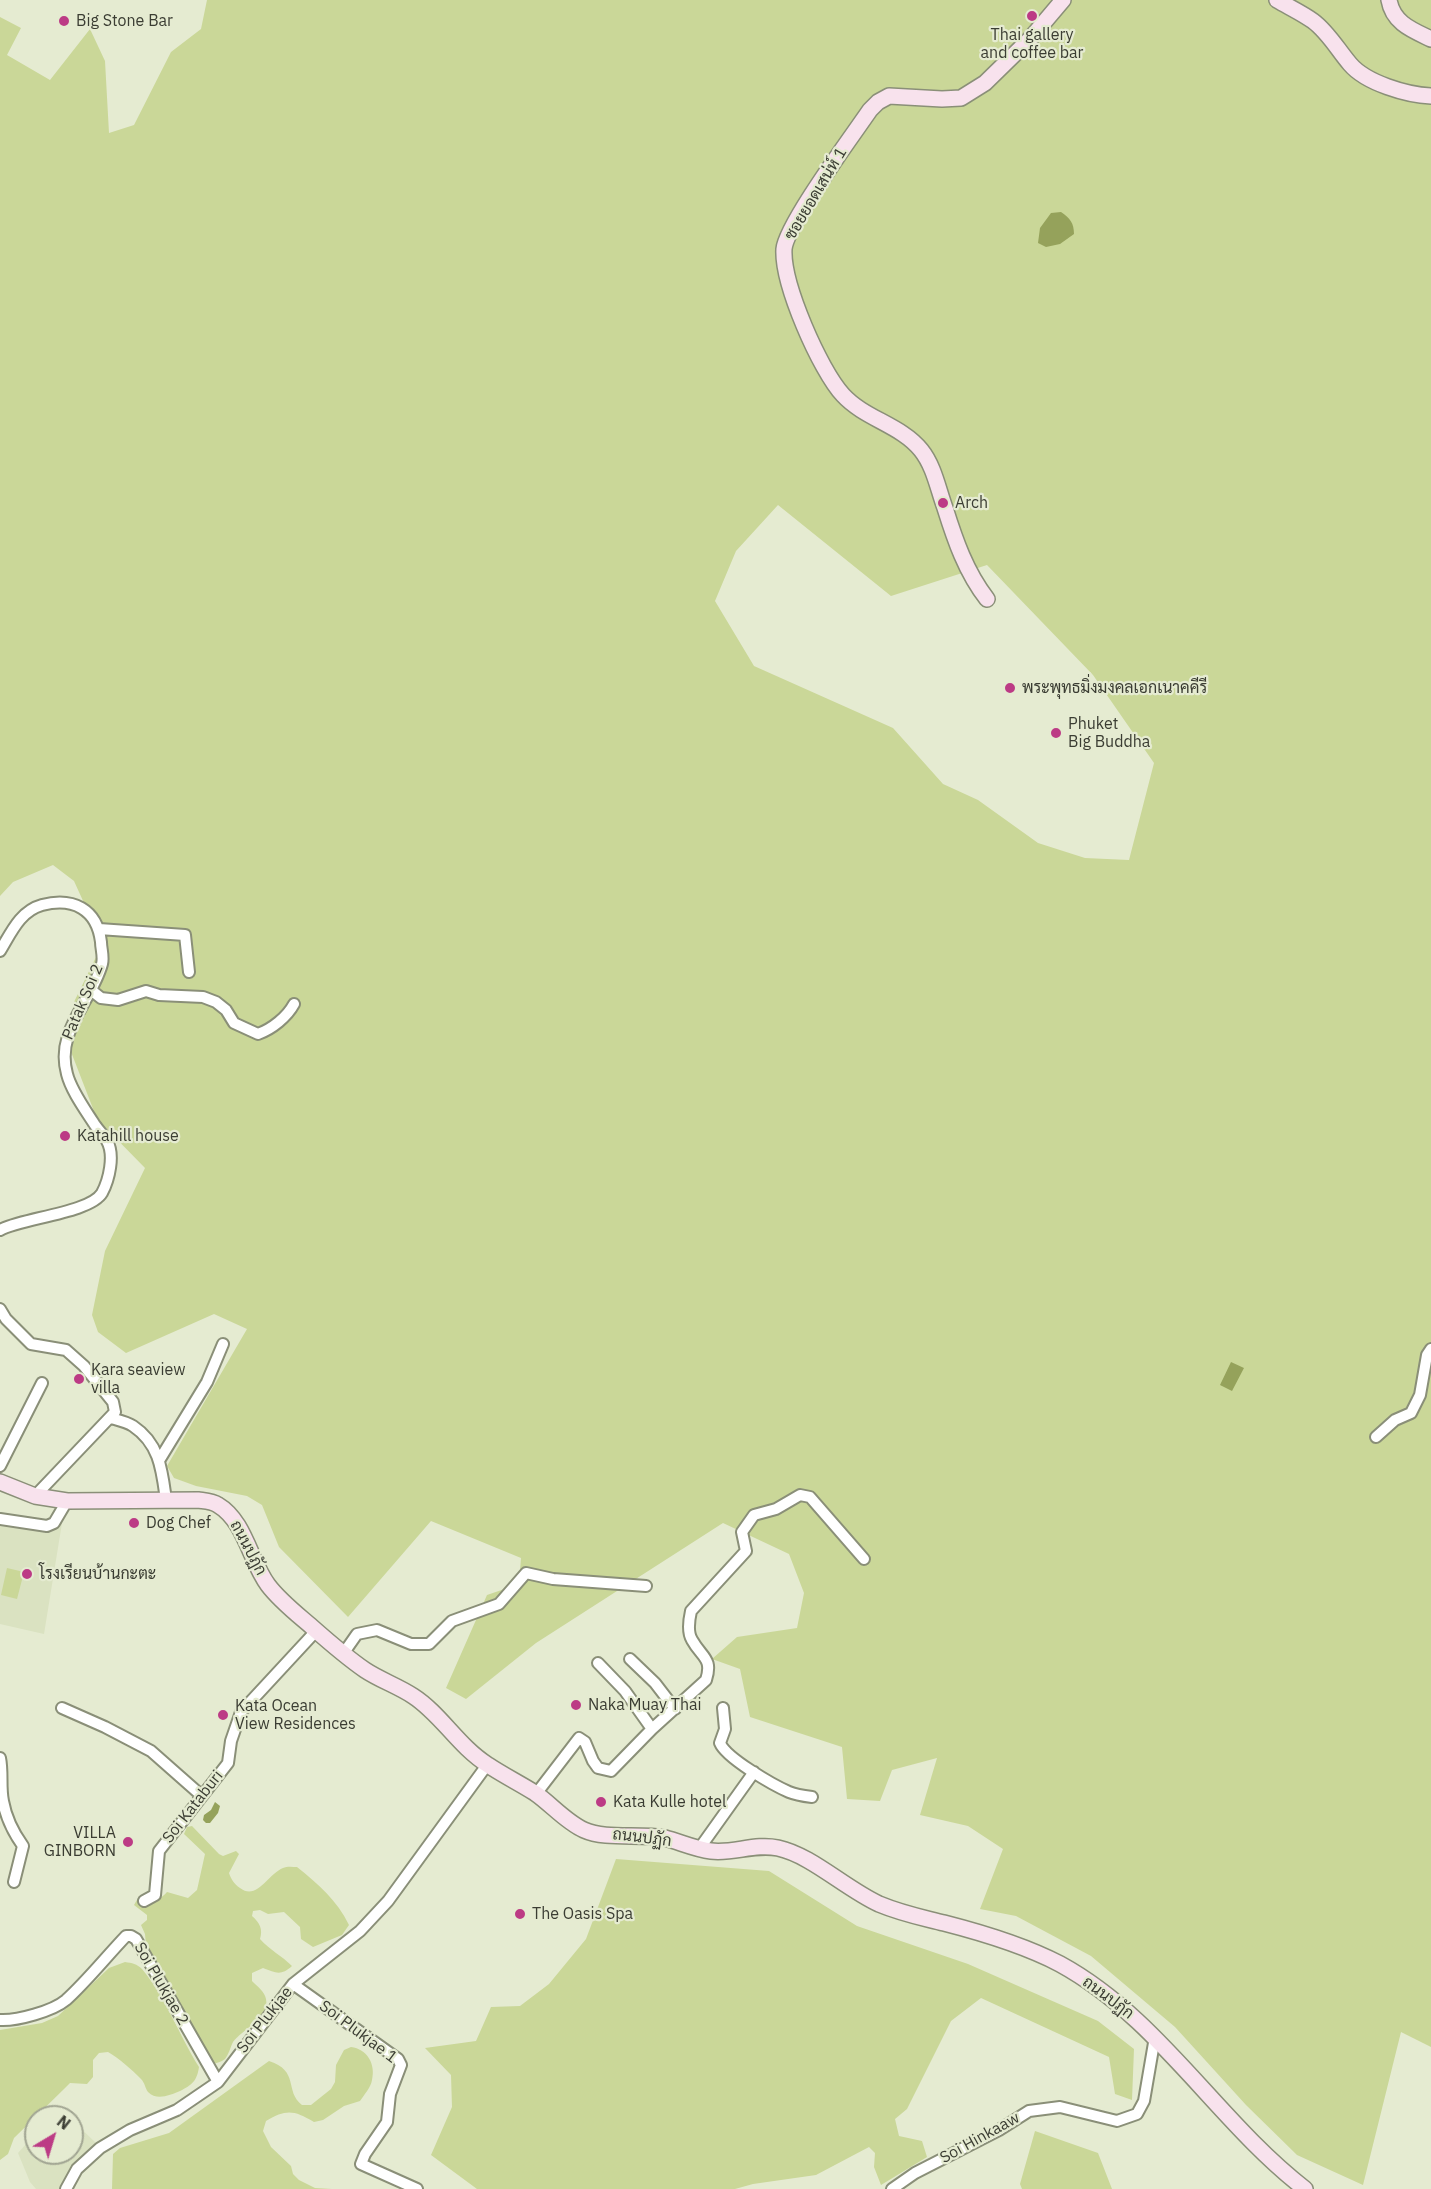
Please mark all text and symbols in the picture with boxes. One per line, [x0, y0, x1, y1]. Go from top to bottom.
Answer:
marker: Thai gallery and coffee bar [1025, 9, 1039, 23]
place label: Big Stone Bar [76, 11, 173, 31]
marker: Big Stone Bar [57, 14, 71, 28]
place label: Thai gallery and coffee bar [981, 25, 1083, 63]
street label: ซอยยอดเสน่ห์ 1 [781, 144, 851, 244]
place label: Arch [955, 493, 988, 513]
marker: Arch [936, 496, 950, 510]
place label: พระพุทธมิ่งมงคลเอกเนาคคีรี [1022, 678, 1207, 698]
marker: พระพุทธมิ่งมงคลเอกเนาคคีรี [1003, 681, 1017, 695]
place label: Phuket Big Buddha [1068, 714, 1150, 752]
marker: Phuket Big Buddha [1049, 726, 1063, 740]
street label: Patak Soi 2 [59, 961, 107, 1043]
place label: Katahill house [77, 1126, 179, 1146]
marker: Katahill house [58, 1129, 72, 1143]
place label: Kara seaview villa [91, 1360, 185, 1398]
marker: Kara seaview villa [72, 1372, 86, 1386]
place label: Dog Chef [146, 1513, 211, 1533]
marker: Dog Chef [127, 1516, 141, 1530]
street label: ถนนปฏัก [226, 1517, 270, 1579]
place label: โรงเรียนบ้านกะตะ [39, 1564, 156, 1584]
marker: โรงเรียนบ้านกะตะ [20, 1567, 34, 1581]
place label: Naka Muay Thai [588, 1695, 702, 1715]
place label: Kata Ocean View Residences [235, 1696, 356, 1734]
marker: Naka Muay Thai [569, 1698, 583, 1712]
marker: Kata Ocean View Residences [216, 1708, 230, 1722]
street label: Soi Kataburi [159, 1767, 227, 1847]
place label: Kata Kulle hotel [613, 1792, 726, 1812]
marker: Kata Kulle hotel [594, 1795, 608, 1809]
place label: VILLA GINBORN [44, 1823, 116, 1861]
street label: ถนนปฏัก [611, 1825, 673, 1851]
marker: VILLA GINBORN [121, 1835, 135, 1849]
place label: The Oasis Spa [532, 1904, 633, 1924]
marker: The Oasis Spa [513, 1907, 527, 1921]
street label: Soi Plukjae 2 [130, 1939, 192, 2029]
street label: ถนนปฏัก [1079, 1973, 1137, 2023]
street label: Soi Plukjae [233, 1983, 297, 2057]
street label: Soi Plukjae 1 [315, 1997, 401, 2067]
north arrow [24, 2105, 84, 2165]
street label: Soi Hinkaaw [937, 2108, 1023, 2168]
text: N [53, 2111, 75, 2134]

